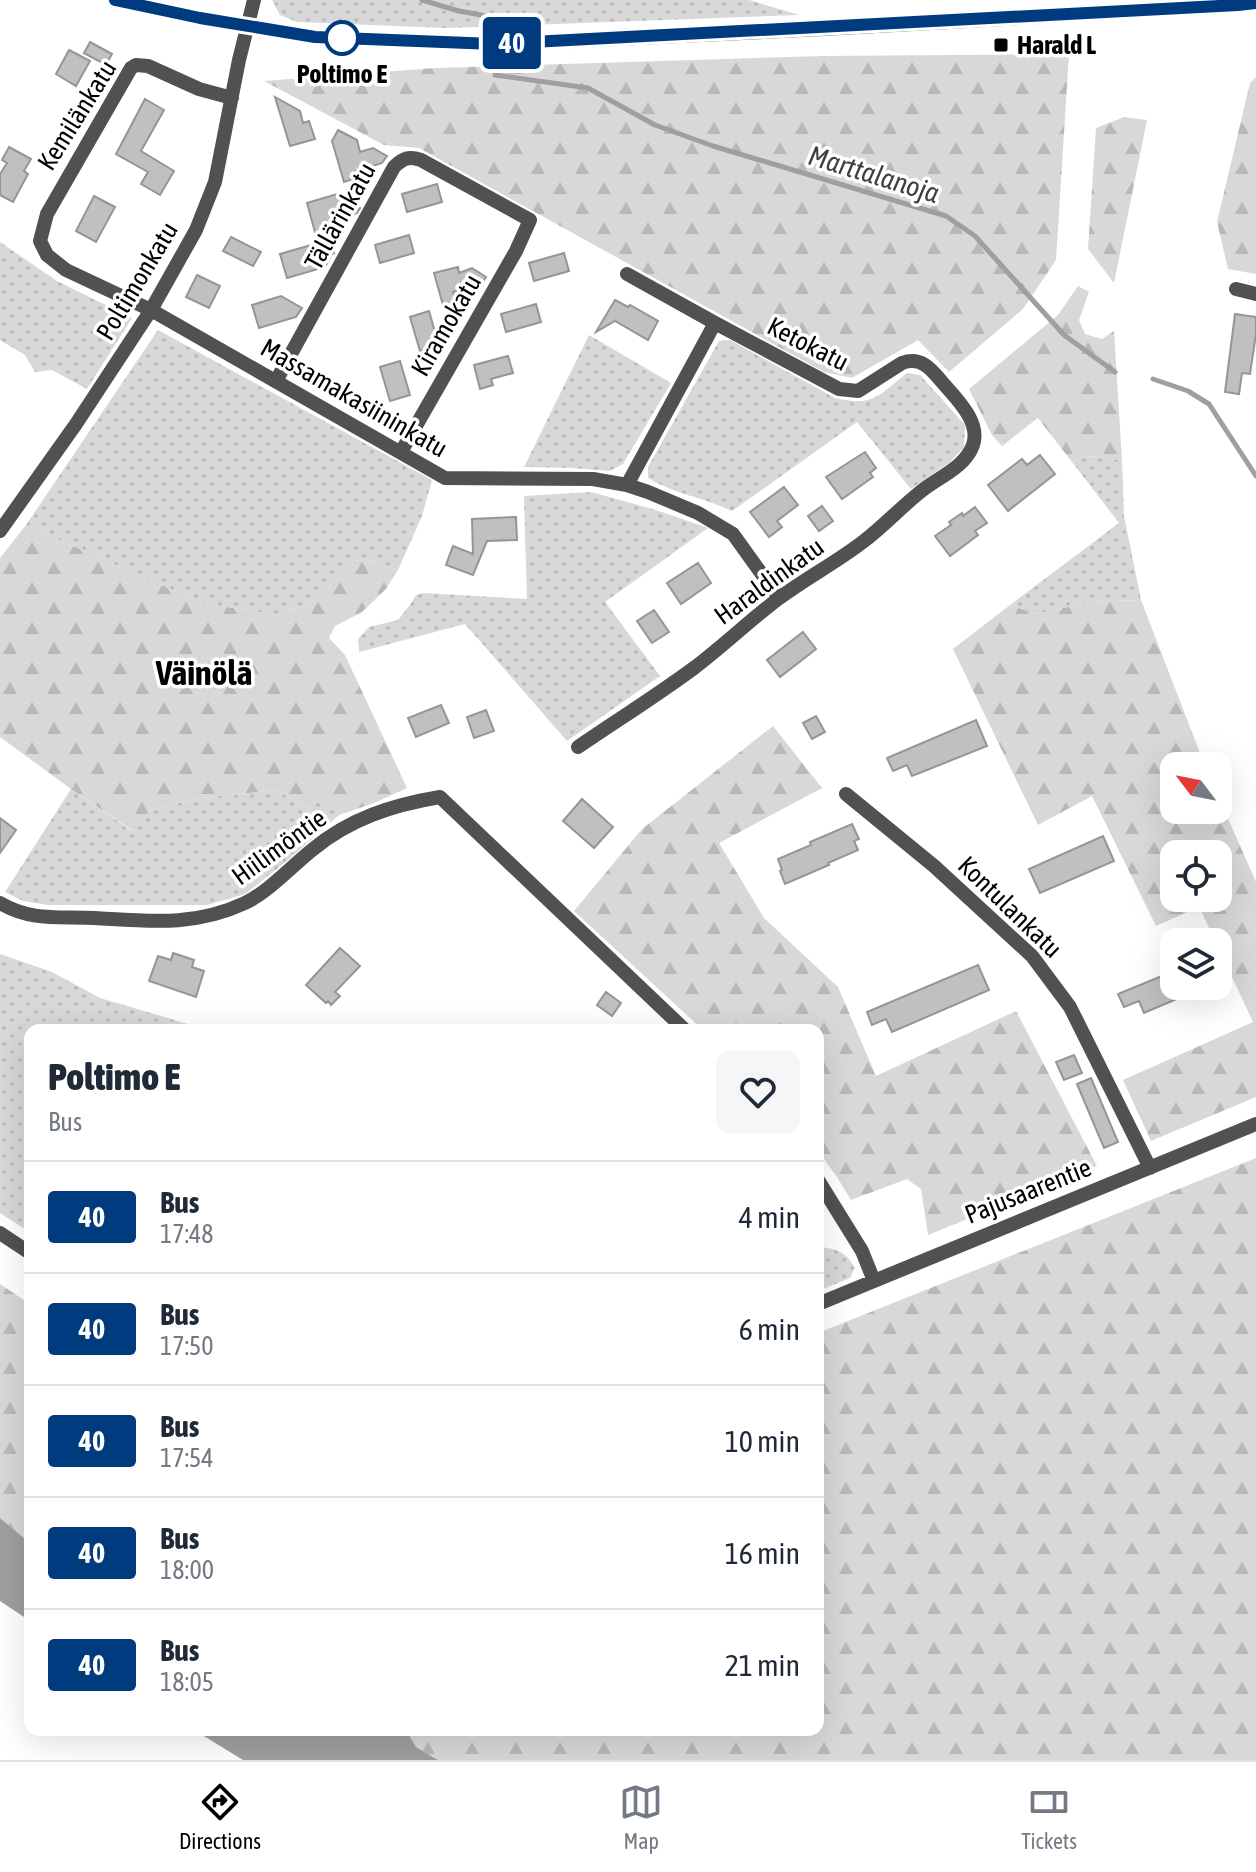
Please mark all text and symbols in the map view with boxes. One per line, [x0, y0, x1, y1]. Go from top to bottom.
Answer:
line badge: 40 [476, 17, 548, 69]
marker: Poltimo E [325, 21, 359, 55]
text: 40 [499, 27, 525, 59]
place label: Harald L [1017, 30, 1096, 60]
marker: Harald L [992, 36, 1010, 54]
street label: Kemilänkatu [31, 55, 123, 175]
place label: Poltimo E [297, 59, 387, 89]
water label: Marttalanoja [805, 139, 943, 209]
street label: Tällärinkatu [298, 157, 382, 275]
street label: Poltimonkatu [90, 217, 184, 345]
street label: Kiramokatu [405, 269, 487, 381]
street label: Ketokatu [762, 311, 854, 377]
street label: Massamakasiininkatu [255, 332, 453, 464]
street label: Haraldinkatu [709, 531, 829, 631]
district label: Väinölä [155, 653, 252, 692]
north arrow [1160, 752, 1232, 824]
map controls [1160, 752, 1232, 1000]
street label: Hiilimöntie [226, 803, 332, 891]
button: locate [1160, 840, 1232, 912]
street label: Kontulankatu [952, 850, 1068, 964]
button: layers [1160, 928, 1232, 1000]
button: heart [716, 1050, 800, 1134]
text: Poltimo E [48, 1055, 180, 1098]
text: Bus [48, 1107, 82, 1137]
street label: Pajusaarentie [960, 1152, 1096, 1230]
text: Bus [160, 1185, 199, 1219]
text: 4 min [739, 1200, 800, 1234]
text: 40 [79, 1201, 105, 1233]
text: 17:48 [160, 1219, 214, 1249]
text: Bus [160, 1297, 199, 1331]
text: 6 min [739, 1312, 800, 1346]
text: 40 [79, 1313, 105, 1345]
text: 17:50 [160, 1331, 214, 1361]
text: Bus [160, 1409, 199, 1443]
text: 10 min [725, 1424, 800, 1458]
text: 40 [79, 1425, 105, 1457]
text: 17:54 [160, 1443, 214, 1473]
text: Bus [160, 1521, 199, 1555]
text: 16 min [725, 1536, 800, 1570]
text: 40 [79, 1537, 105, 1569]
text: 18:00 [160, 1555, 214, 1585]
text: Bus [160, 1633, 199, 1667]
text: 21 min [725, 1648, 800, 1682]
text: 40 [79, 1649, 105, 1681]
text: 18:05 [160, 1667, 214, 1697]
tab: Directions [179, 1780, 261, 1854]
tab: Map [619, 1780, 663, 1854]
tab: Tickets [1021, 1780, 1077, 1854]

